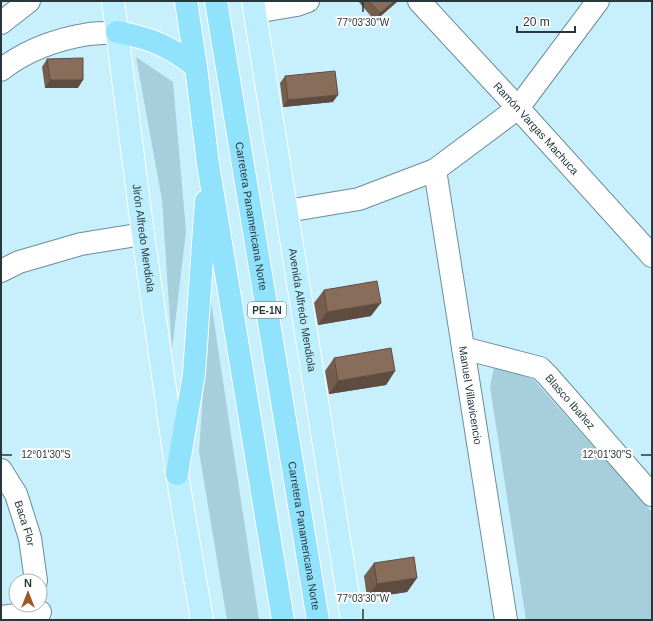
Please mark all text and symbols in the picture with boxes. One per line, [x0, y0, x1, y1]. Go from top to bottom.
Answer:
scale bar [517, 8, 575, 34]
text: 20 m [523, 15, 550, 29]
text: 77°03'30"W [337, 17, 390, 28]
street label: Ramón Vargas Machuca [491, 80, 582, 177]
street label: Carretera Panamericana Norte [233, 141, 270, 291]
street label: Jirón Alfredo Mendiola [131, 183, 157, 294]
street label: Avenida Alfredo Mendiola [287, 248, 318, 373]
road number: PE-1N [248, 302, 286, 318]
street label: Manuel Villavicencio [457, 345, 484, 445]
street label: Blasco Ibañez [543, 372, 598, 432]
text: 12°01'30"S [21, 449, 71, 460]
text: 12°01'30"S [582, 449, 632, 460]
street label: Carretera Panamericana Norte [286, 461, 322, 611]
street label: Baca Flor [12, 499, 37, 547]
north arrow [8, 573, 48, 613]
text: N [24, 577, 32, 589]
text: 77°03'30"W [337, 593, 390, 604]

